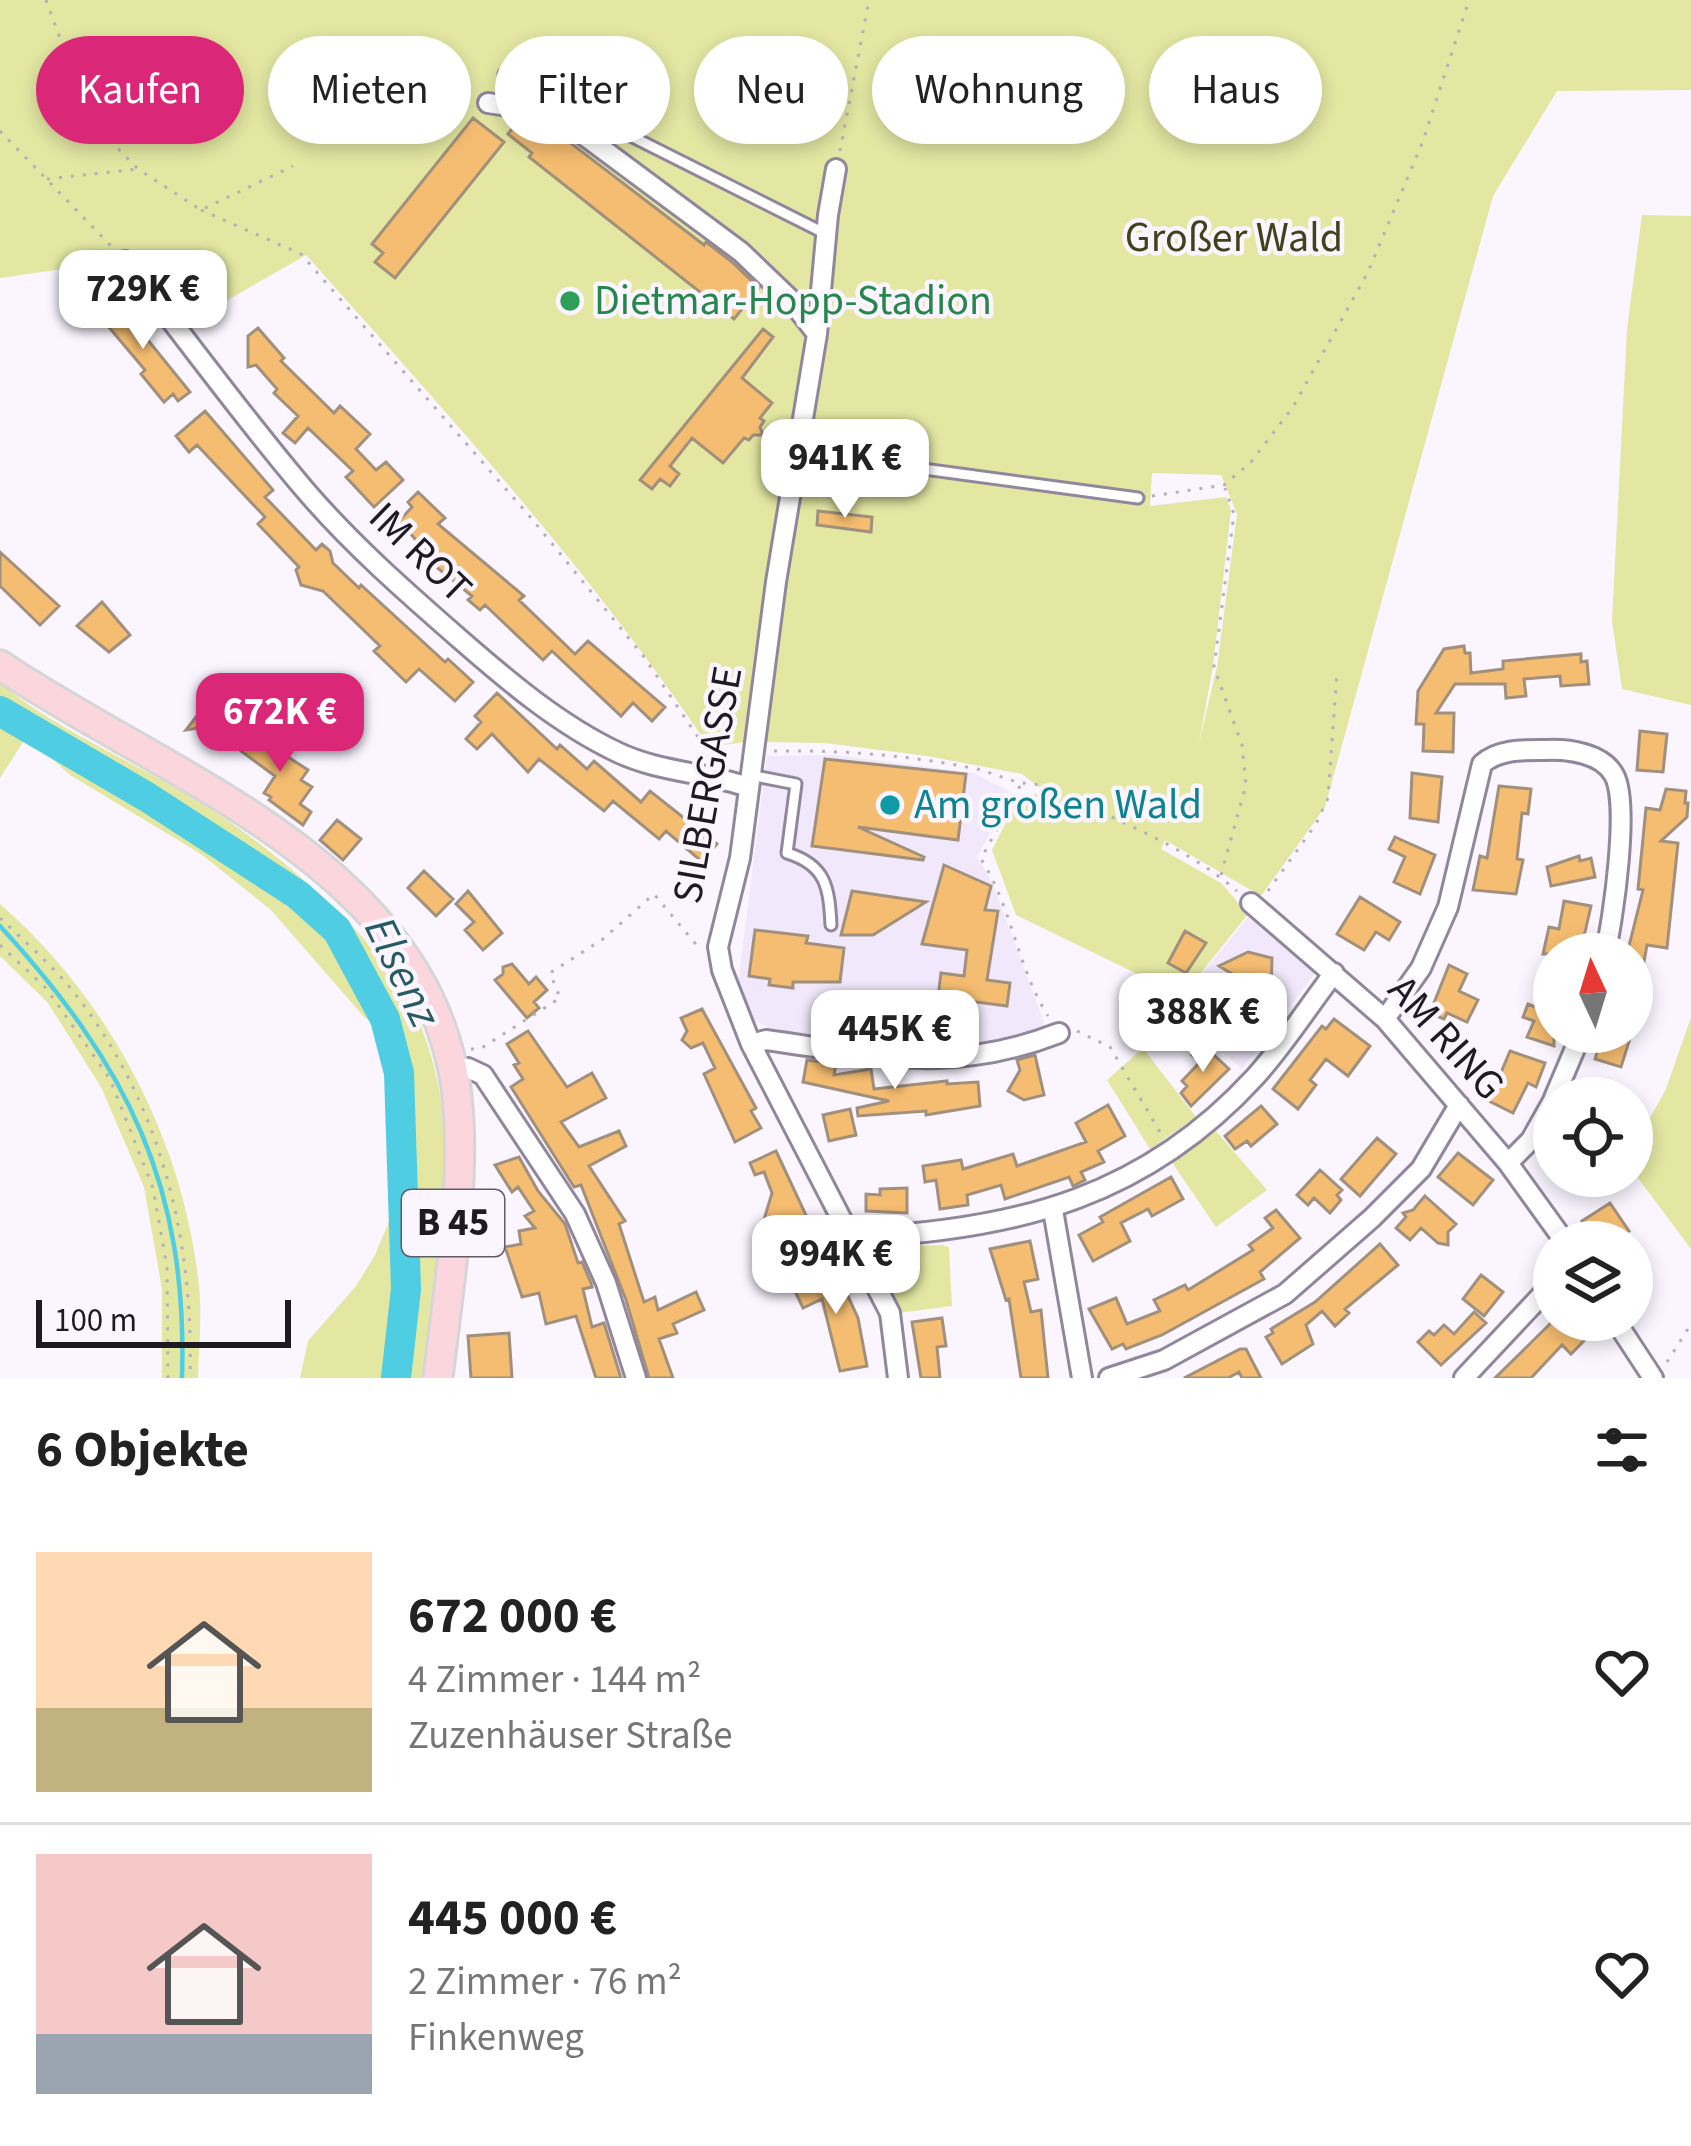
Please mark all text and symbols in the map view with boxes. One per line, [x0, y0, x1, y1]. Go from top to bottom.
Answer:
chip: Kaufen [36, 36, 244, 144]
chip: Mieten [268, 36, 471, 144]
chip: Filter [495, 36, 670, 144]
chip: Neu [694, 36, 848, 144]
chip: Wohnung [872, 36, 1125, 144]
chip: Haus [1149, 36, 1322, 144]
park label: Großer Wald [1125, 208, 1343, 268]
pin: 729K € [45, 250, 241, 352]
text: 729K € [86, 261, 200, 317]
place label: Dietmar-Hopp-Stadion [594, 271, 992, 331]
marker: Dietmar-Hopp-Stadion [557, 288, 583, 314]
pin: 941K € [747, 419, 943, 521]
text: 941K € [788, 430, 902, 486]
street label: IM ROT [355, 489, 485, 617]
street label: SILBERGASSE [658, 662, 758, 908]
pin: 672K € [182, 673, 378, 775]
text: 672K € [223, 684, 337, 740]
place label: Am großen Wald [914, 775, 1202, 835]
marker: Am großen Wald [877, 792, 903, 818]
water label: Elsenz [348, 906, 457, 1039]
north arrow [1533, 933, 1653, 1053]
map controls [1533, 933, 1653, 1341]
street label: AM RING [1374, 962, 1518, 1114]
pin: 388K € [1105, 973, 1301, 1075]
text: 388K € [1146, 984, 1260, 1040]
pin: 445K € [797, 990, 993, 1092]
text: 445K € [838, 1001, 952, 1057]
button: locate [1533, 1077, 1653, 1197]
road number: B 45 [402, 1190, 504, 1256]
pin: 994K € [738, 1215, 934, 1317]
button: layers [1533, 1221, 1653, 1341]
text: 994K € [779, 1226, 893, 1282]
scale bar [36, 1294, 291, 1347]
text: 100 m [54, 1297, 137, 1344]
text: 6 Objekte [36, 1414, 249, 1486]
icon: filters [1589, 1417, 1655, 1483]
text: 672 000 € [408, 1580, 617, 1652]
icon: home [132, 1600, 276, 1744]
icon: heart [1589, 1639, 1655, 1705]
text: 4 Zimmer · 144 m² [408, 1652, 701, 1708]
text: Zuzenhäuser Straße [408, 1708, 732, 1764]
text: 445 000 € [408, 1882, 617, 1954]
icon: home [132, 1902, 276, 2046]
icon: heart [1589, 1941, 1655, 2007]
text: 2 Zimmer · 76 m² [408, 1954, 682, 2010]
text: Finkenweg [408, 2010, 584, 2066]

